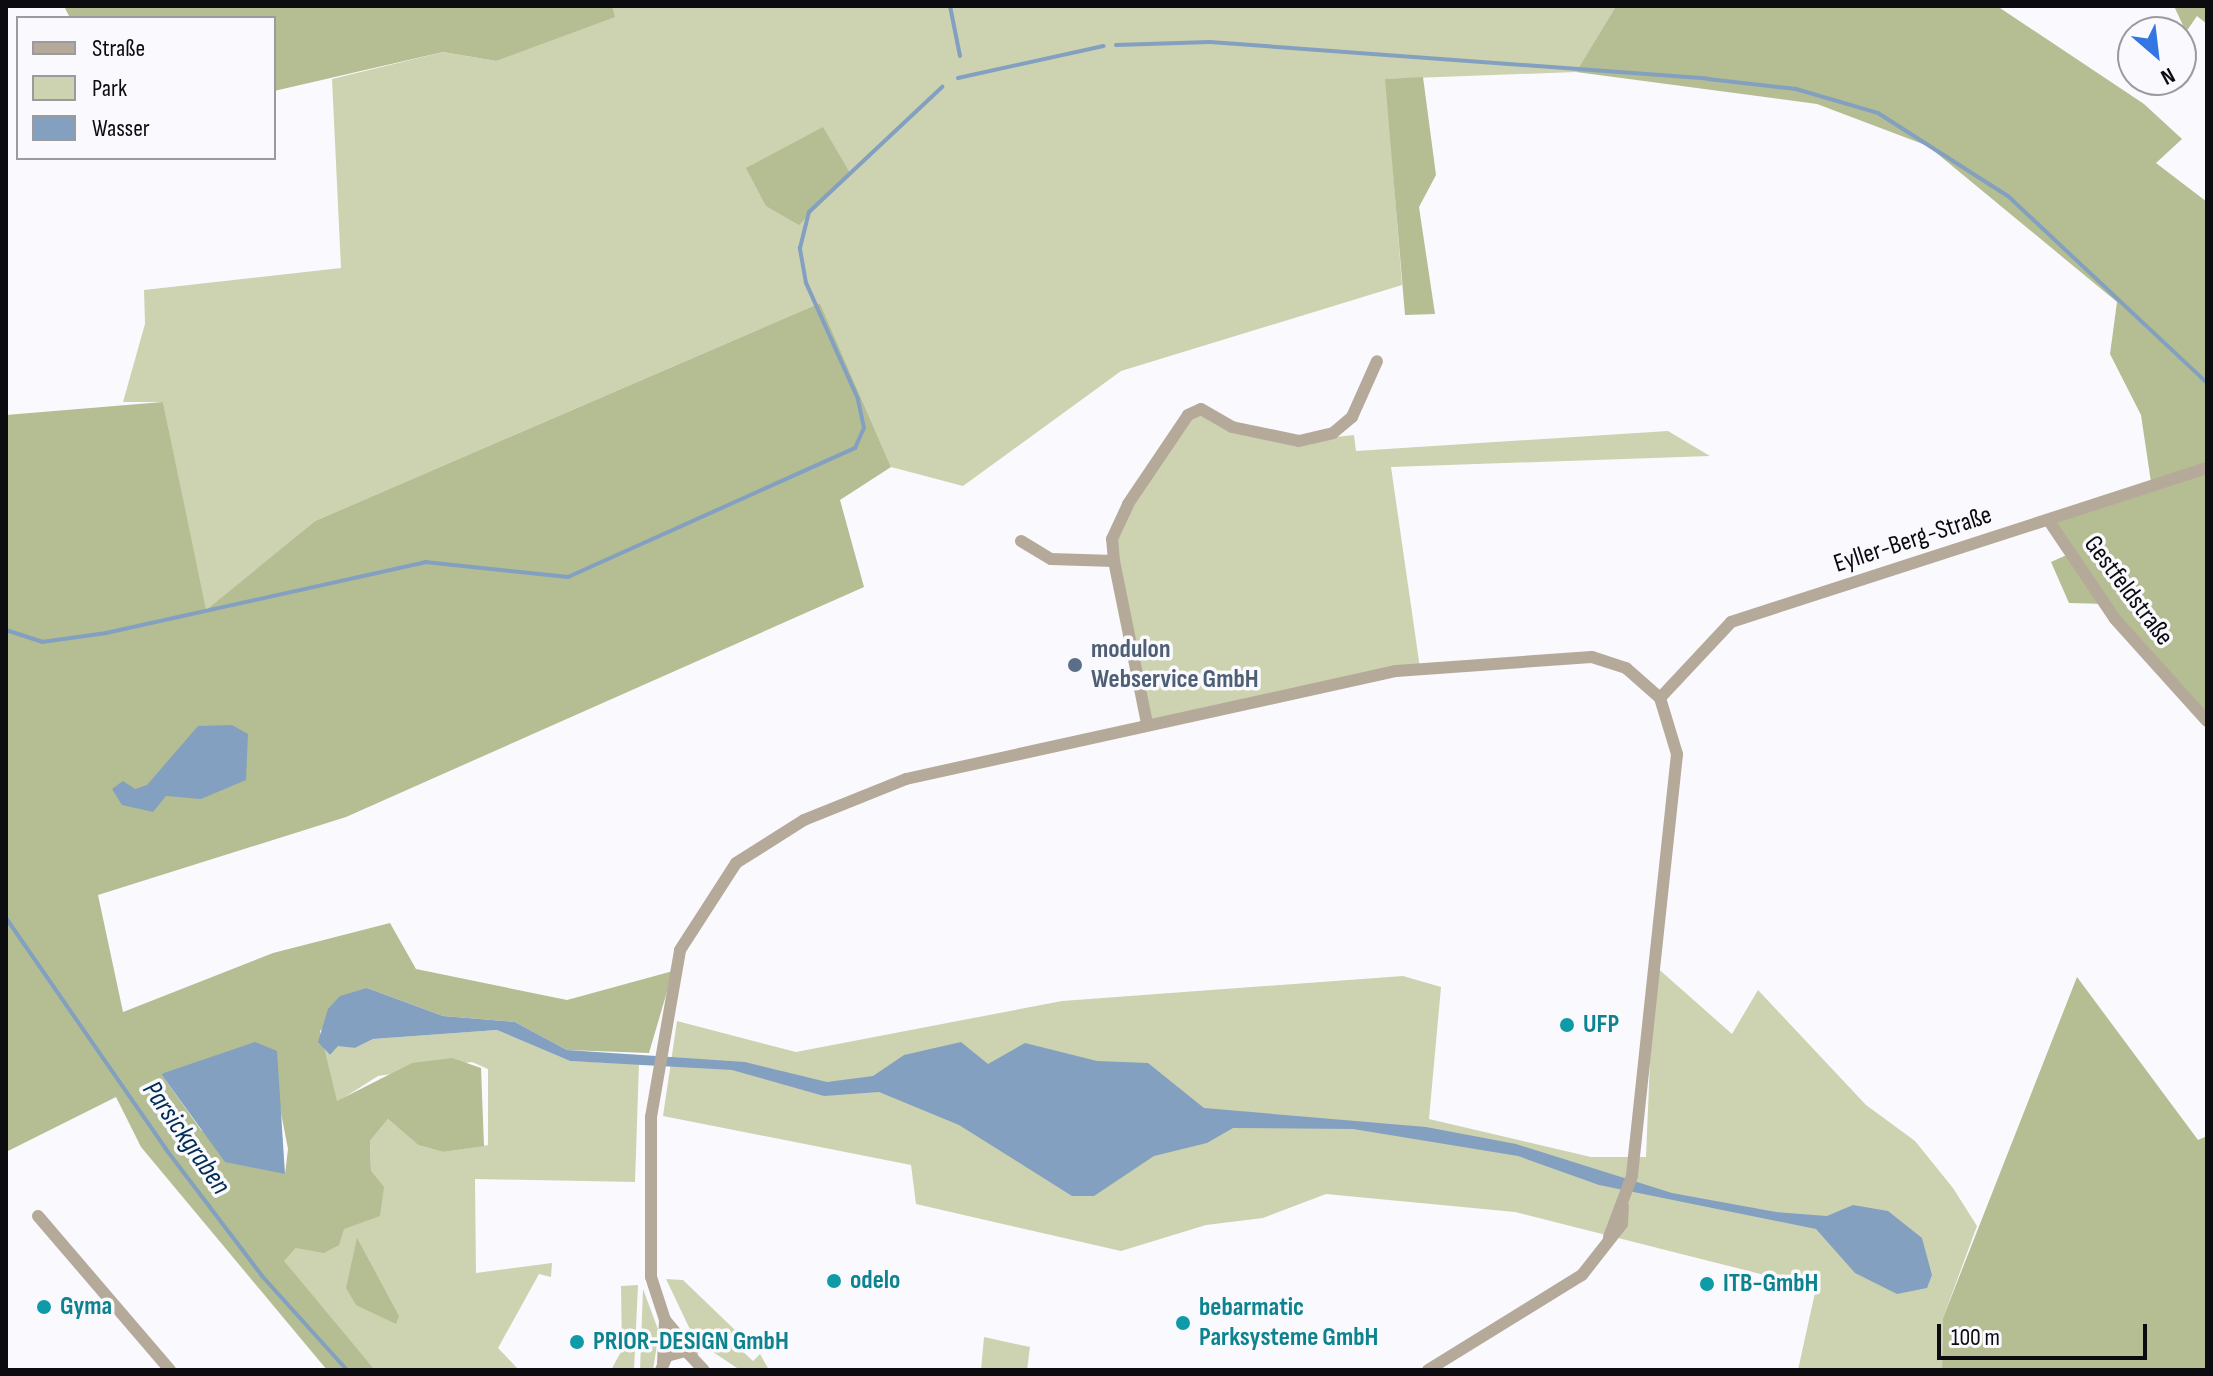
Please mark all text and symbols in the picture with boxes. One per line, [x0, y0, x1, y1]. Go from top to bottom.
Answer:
legend [16, 16, 276, 160]
north arrow [2117, 16, 2197, 96]
text: Straße [92, 34, 145, 63]
text: N [2156, 61, 2179, 91]
text: Park [92, 74, 127, 103]
text: Wasser [92, 114, 150, 143]
street label: Eyller-Berg-Straße [1830, 500, 1996, 580]
street label: Gestfeldstraße [2077, 530, 2179, 652]
place label: modulon Webservice GmbH [1091, 634, 1259, 696]
marker: modulon Webservice GmbH [1066, 656, 1084, 674]
place label: UFP [1583, 1009, 1619, 1041]
marker: UFP [1558, 1016, 1576, 1034]
water label: Parsickgraben [135, 1075, 237, 1201]
place label: odelo [850, 1265, 900, 1297]
place label: ITB-GmbH [1723, 1268, 1818, 1300]
marker: odelo [825, 1272, 843, 1290]
marker: ITB-GmbH [1698, 1275, 1716, 1293]
place label: Gyma [60, 1291, 112, 1323]
place label: bebarmatic Parksysteme GmbH [1199, 1292, 1378, 1354]
marker: Gyma [35, 1298, 53, 1316]
scale bar [1941, 1308, 2151, 1358]
marker: bebarmatic Parksysteme GmbH [1174, 1314, 1192, 1332]
text: 100 m [1951, 1323, 2000, 1352]
place label: PRIOR-DESIGN GmbH [593, 1326, 789, 1358]
marker: PRIOR-DESIGN GmbH [568, 1333, 586, 1351]

